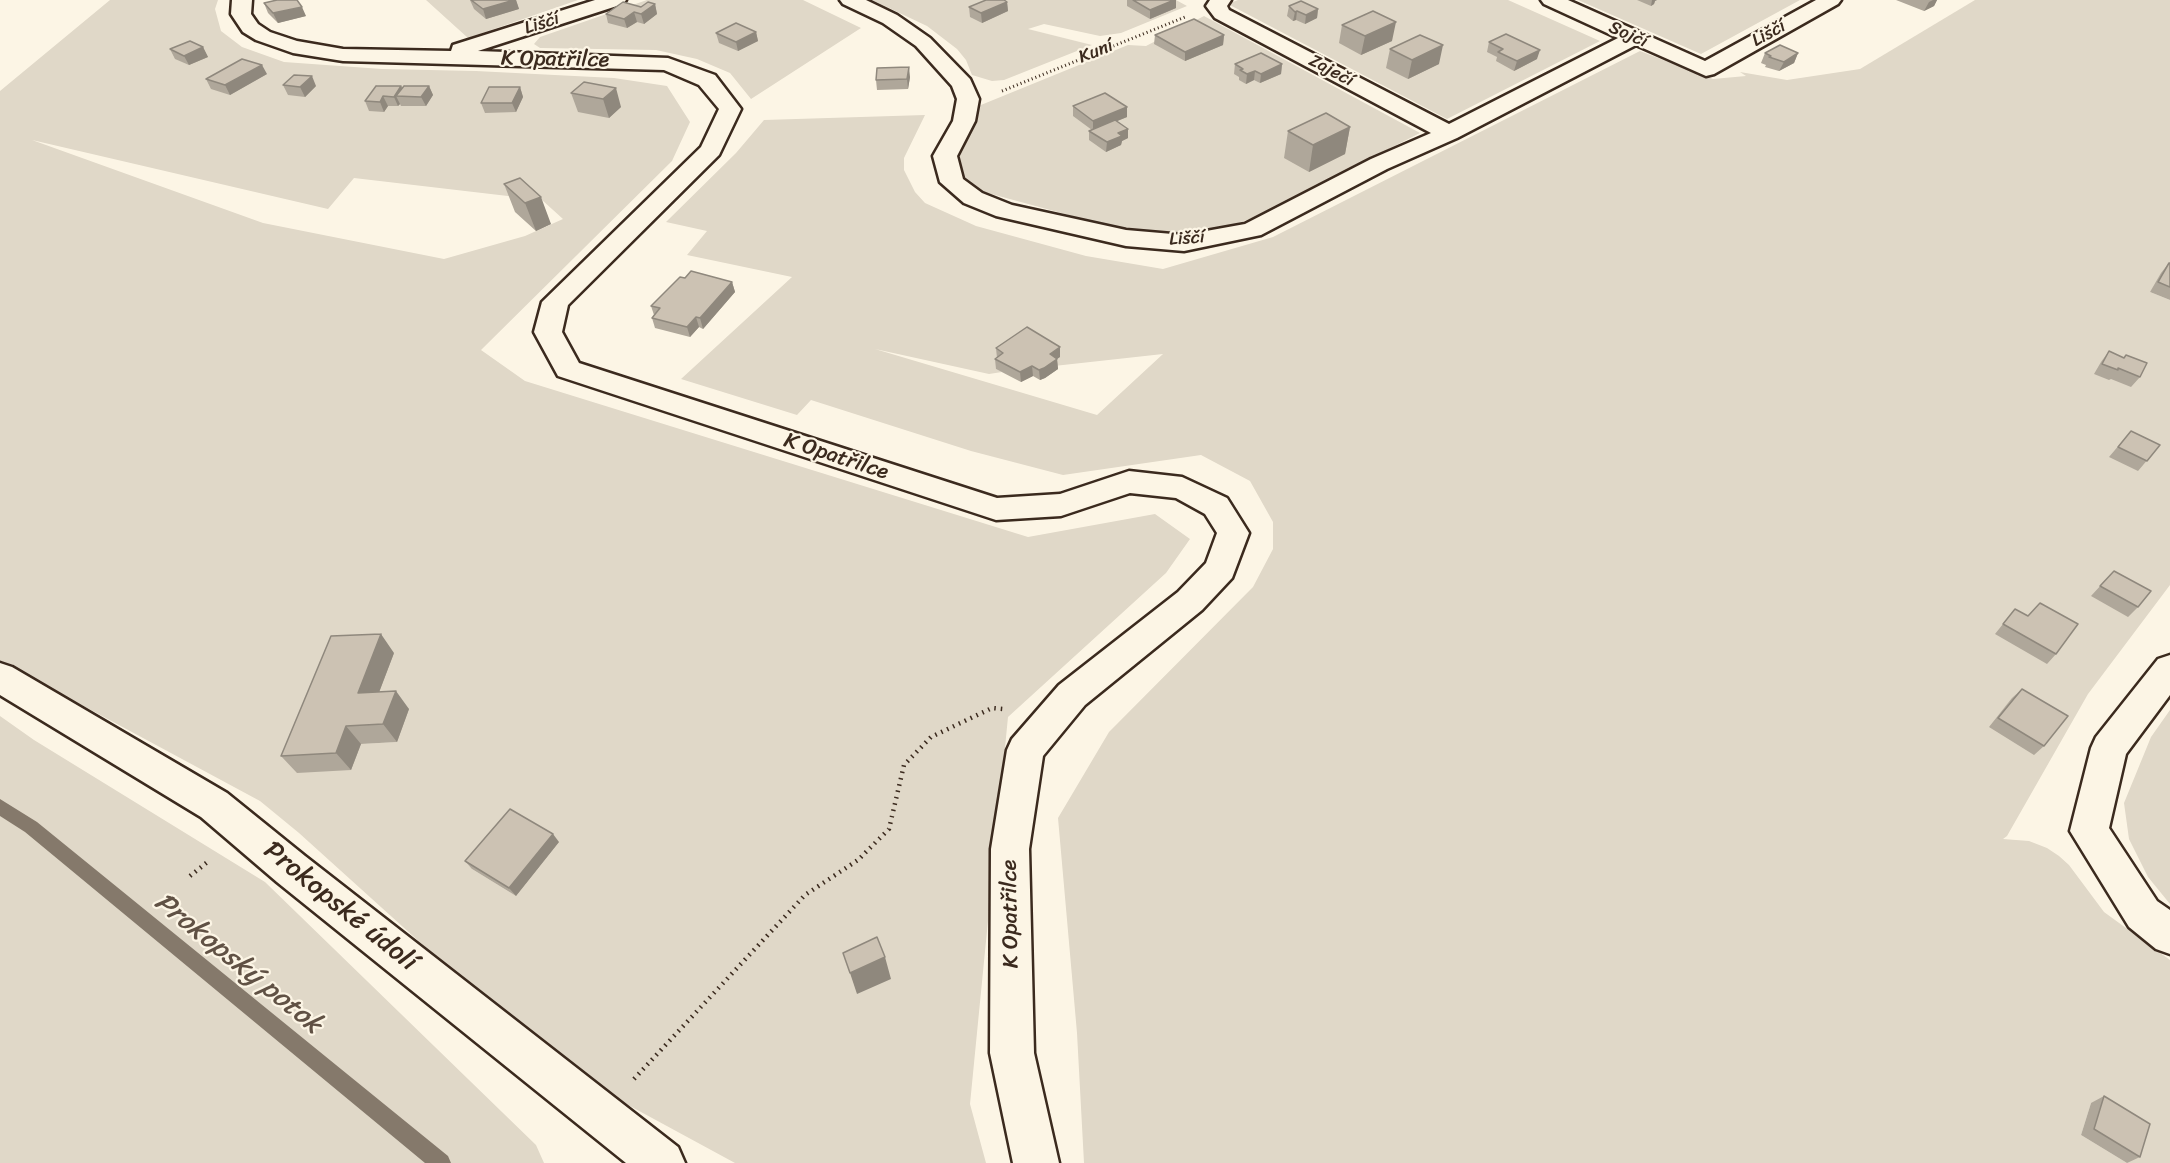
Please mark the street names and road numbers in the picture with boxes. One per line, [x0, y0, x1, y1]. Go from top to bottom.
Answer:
street label: Liščí [522, 8, 562, 40]
street label: Liščí [1748, 16, 1790, 52]
street label: Sojčí [1605, 17, 1651, 53]
street label: Kuní [1076, 35, 1116, 69]
street label: K Opatřilce [500, 46, 610, 74]
street label: Zaječí [1305, 50, 1357, 92]
street label: Liščí [1169, 227, 1205, 251]
street label: K Opatřilce [780, 428, 892, 486]
street label: Prokopské údolí [256, 835, 424, 979]
street label: K Opatřilce [997, 859, 1025, 969]

